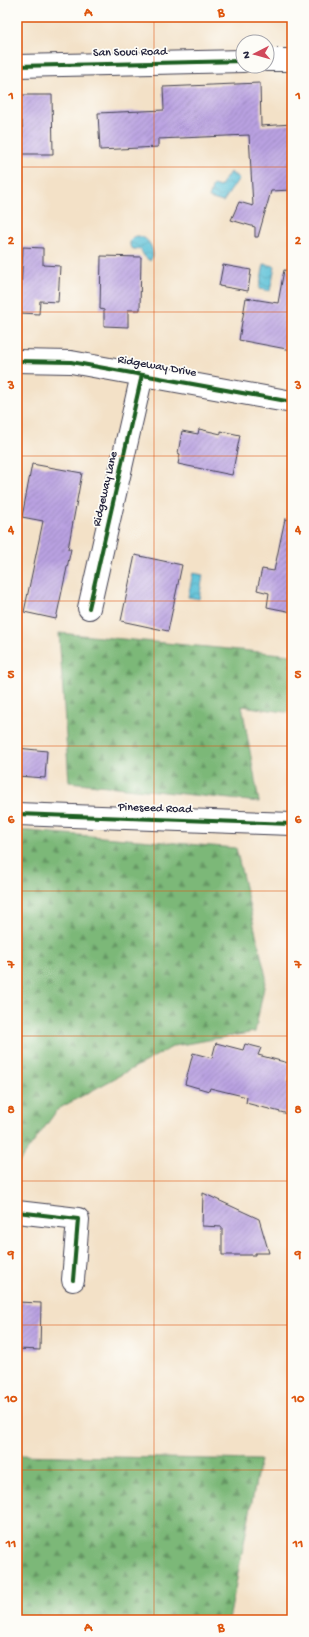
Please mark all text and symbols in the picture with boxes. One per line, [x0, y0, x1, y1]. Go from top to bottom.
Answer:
text: A [83, 6, 93, 21]
text: B [217, 6, 226, 21]
north arrow [235, 34, 275, 74]
street label: San Souci Road [93, 45, 168, 61]
text: N [241, 51, 253, 59]
text: 1 [7, 89, 14, 104]
text: 1 [294, 89, 301, 104]
text: 2 [8, 234, 15, 249]
text: 2 [295, 234, 302, 249]
street label: Ridgeway Drive [116, 353, 198, 381]
text: 3 [7, 379, 15, 394]
text: 3 [294, 379, 302, 394]
street label: Ridgeway Lane [91, 449, 122, 528]
text: 4 [7, 523, 15, 538]
text: 4 [294, 523, 302, 538]
text: 5 [8, 668, 15, 683]
text: 5 [295, 668, 302, 683]
street label: Pineseed Road [117, 801, 193, 817]
text: 6 [8, 813, 15, 828]
text: 6 [295, 813, 302, 828]
text: 7 [7, 958, 16, 973]
text: 7 [294, 958, 303, 973]
text: 8 [7, 1103, 15, 1118]
text: 8 [294, 1103, 302, 1118]
text: 9 [7, 1248, 15, 1263]
text: 9 [294, 1248, 302, 1263]
text: 10 [4, 1392, 18, 1407]
text: 10 [291, 1392, 305, 1407]
text: 11 [5, 1537, 16, 1552]
text: 11 [292, 1537, 303, 1552]
text: A [83, 1621, 93, 1636]
text: B [217, 1621, 226, 1636]

